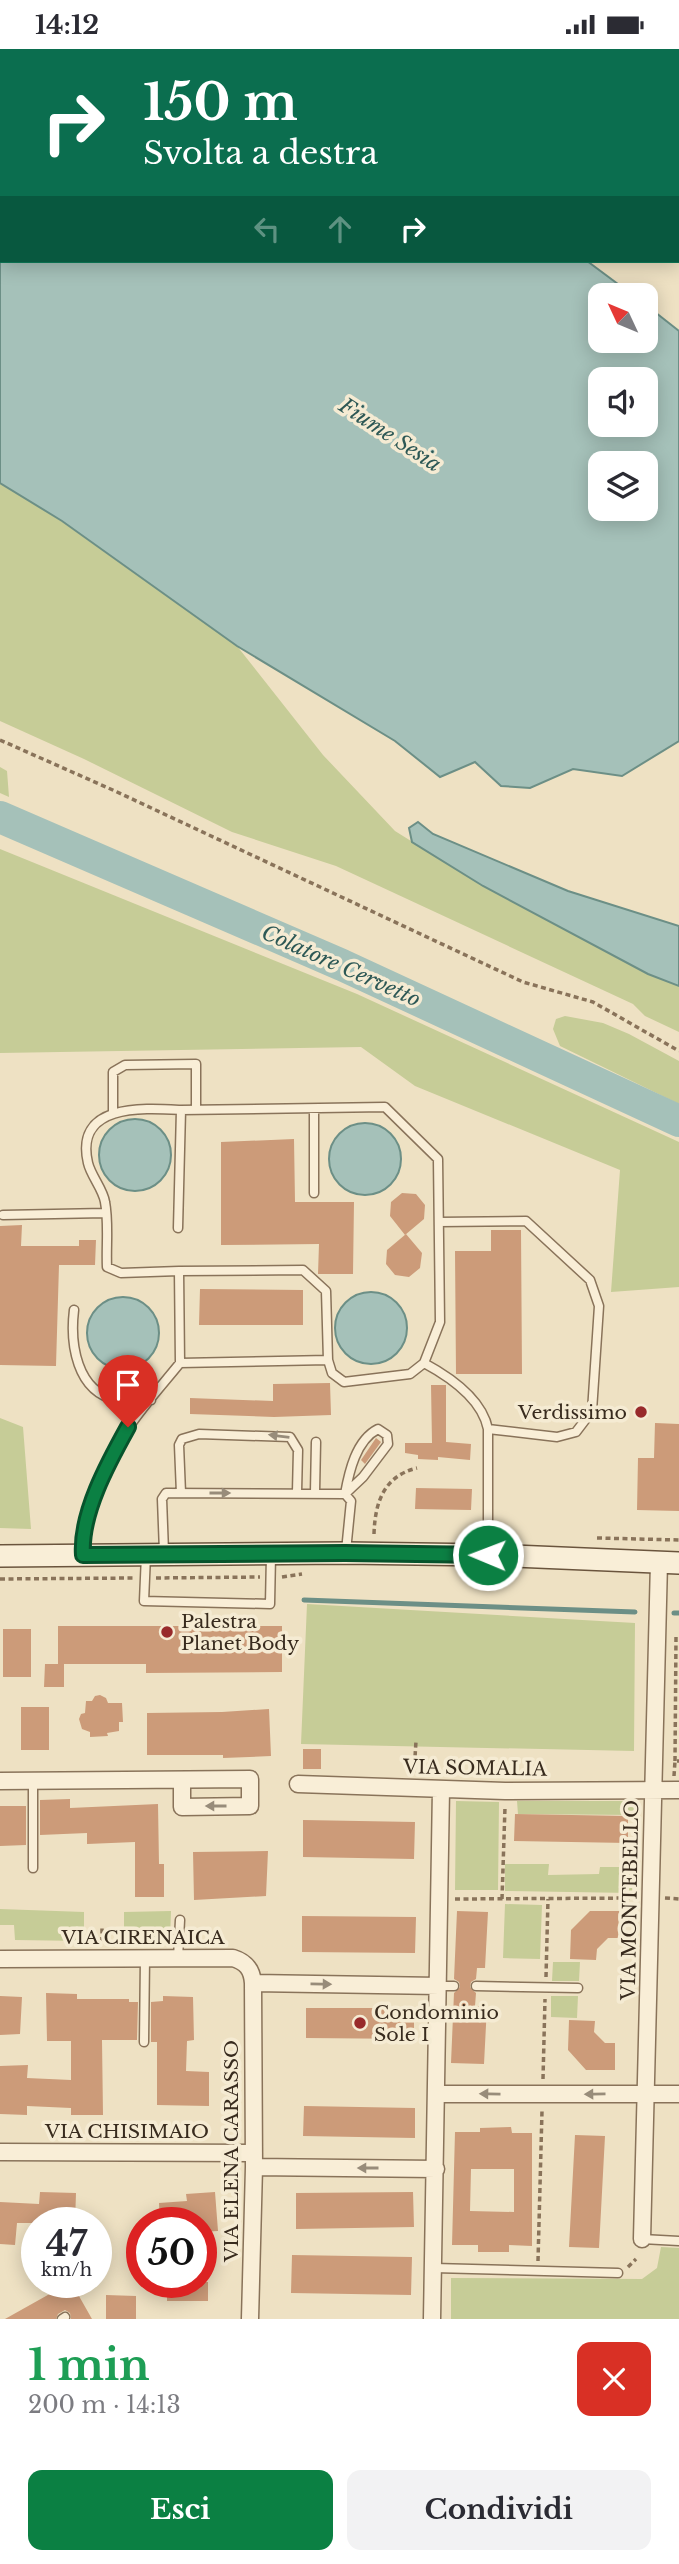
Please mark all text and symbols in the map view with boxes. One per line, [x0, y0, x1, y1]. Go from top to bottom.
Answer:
text: 14:12 [35, 9, 99, 41]
text: 150 m [143, 72, 298, 133]
icon: right [28, 77, 119, 168]
text: Svolta a destra [143, 133, 378, 173]
icon: left [248, 210, 286, 248]
icon: ahead [321, 210, 359, 248]
icon: right [394, 210, 432, 248]
north arrow [588, 283, 658, 353]
map controls [588, 283, 658, 521]
button: sound [588, 367, 658, 437]
water label: Fiume Sesia [333, 392, 446, 478]
button: layers [588, 451, 658, 521]
water label: Colatore Cervetto [258, 919, 424, 1013]
pin [98, 1355, 158, 1427]
icon: arrive [109, 1366, 147, 1404]
place label: Verdissimo [517, 1401, 627, 1424]
marker: Verdissimo [633, 1404, 649, 1420]
one-way arrow [268, 1431, 290, 1442]
one-way arrow [209, 1487, 231, 1499]
position arrow [451, 1518, 525, 1592]
place label: Palestra Planet Body [181, 1610, 299, 1655]
marker: Palestra Planet Body [159, 1624, 175, 1640]
street label: VIA SOMALIA [402, 1755, 547, 1781]
one-way arrow [205, 1800, 227, 1812]
street label: VIA MONTEBELLO [617, 1800, 643, 2001]
street label: VIA CIRENAICA [60, 1926, 225, 1949]
one-way arrow [311, 1978, 333, 1990]
place label: Condominio Sole I [374, 2001, 499, 2046]
marker: Condominio Sole I [352, 2015, 368, 2031]
street label: VIA ELENA CARASSO [220, 2040, 243, 2263]
one-way arrow [479, 2088, 501, 2100]
one-way arrow [583, 2089, 605, 2100]
street label: VIA CHISIMAIO [44, 2120, 209, 2143]
one-way arrow [357, 2162, 379, 2174]
speed limit sign: 50 [126, 2207, 217, 2298]
text: 47 [46, 2222, 87, 2265]
text: km/h [41, 2259, 92, 2281]
text: 1 min [28, 2339, 150, 2391]
button: close [577, 2342, 651, 2416]
text: 200 m · 14:13 [28, 2391, 181, 2419]
button: Esci [28, 2470, 333, 2550]
button: Condividi [347, 2470, 651, 2550]

